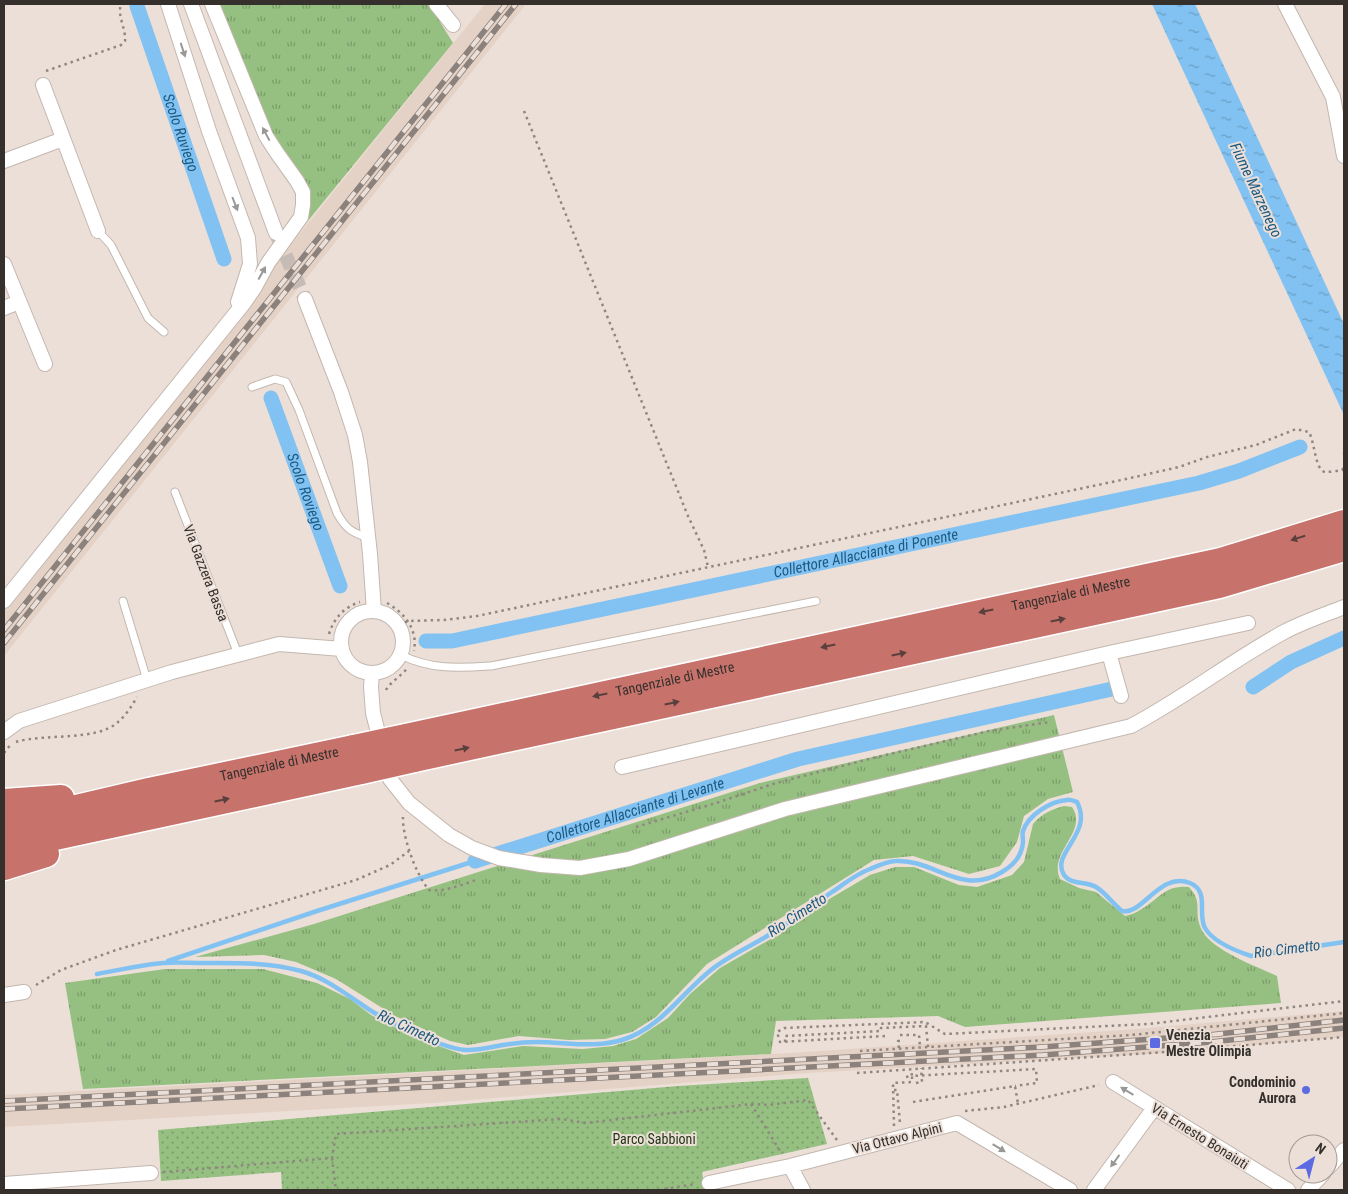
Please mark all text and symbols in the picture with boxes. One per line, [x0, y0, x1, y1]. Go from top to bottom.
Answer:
one-way arrow [180, 43, 187, 58]
water label: Scolo Ruviego [159, 91, 202, 174]
one-way arrow [262, 127, 270, 141]
water label: Fiume Marzenego [1226, 140, 1286, 240]
one-way arrow [232, 197, 240, 211]
one-way arrow [258, 266, 267, 279]
water label: Scolo Roviego [283, 451, 328, 533]
street label: Via Gazzera Bassa [180, 522, 232, 624]
water label: Collettore Allacciante di Ponente [772, 525, 960, 582]
one-way arrow [1290, 534, 1305, 542]
street label: Tangenziale di Mestre [1010, 573, 1132, 614]
one-way arrow [978, 608, 994, 616]
one-way arrow [1050, 616, 1066, 624]
one-way arrow [820, 642, 835, 650]
one-way arrow [892, 650, 907, 658]
street label: Tangenziale di Mestre [614, 658, 736, 700]
one-way arrow [593, 691, 608, 699]
one-way arrow [664, 699, 680, 707]
street label: Tangenziale di Mestre [218, 743, 341, 784]
one-way arrow [454, 745, 469, 753]
water label: Collettore Allacciante di Levante [544, 774, 727, 847]
one-way arrow [215, 796, 230, 804]
water label: Rio Cimetto [764, 889, 830, 941]
water label: Rio Cimetto [1253, 936, 1321, 962]
water label: Rio Cimetto [375, 1006, 443, 1050]
place label: Venezia Mestre Olimpia [1166, 1027, 1252, 1059]
marker: Venezia Mestre Olimpia [1148, 1036, 1162, 1050]
place label: Condominio Aurora [1229, 1074, 1296, 1106]
marker: Condominio Aurora [1300, 1084, 1312, 1096]
one-way arrow [1121, 1087, 1134, 1096]
street label: Via Ernesto Bonaiuti [1148, 1100, 1252, 1172]
street label: Via Ottavo Alpini [851, 1119, 943, 1157]
park label: Parco Sabbioni [612, 1131, 696, 1147]
north arrow [1288, 1134, 1338, 1184]
text: N [1312, 1139, 1329, 1157]
one-way arrow [993, 1144, 1006, 1153]
one-way arrow [1110, 1154, 1120, 1168]

